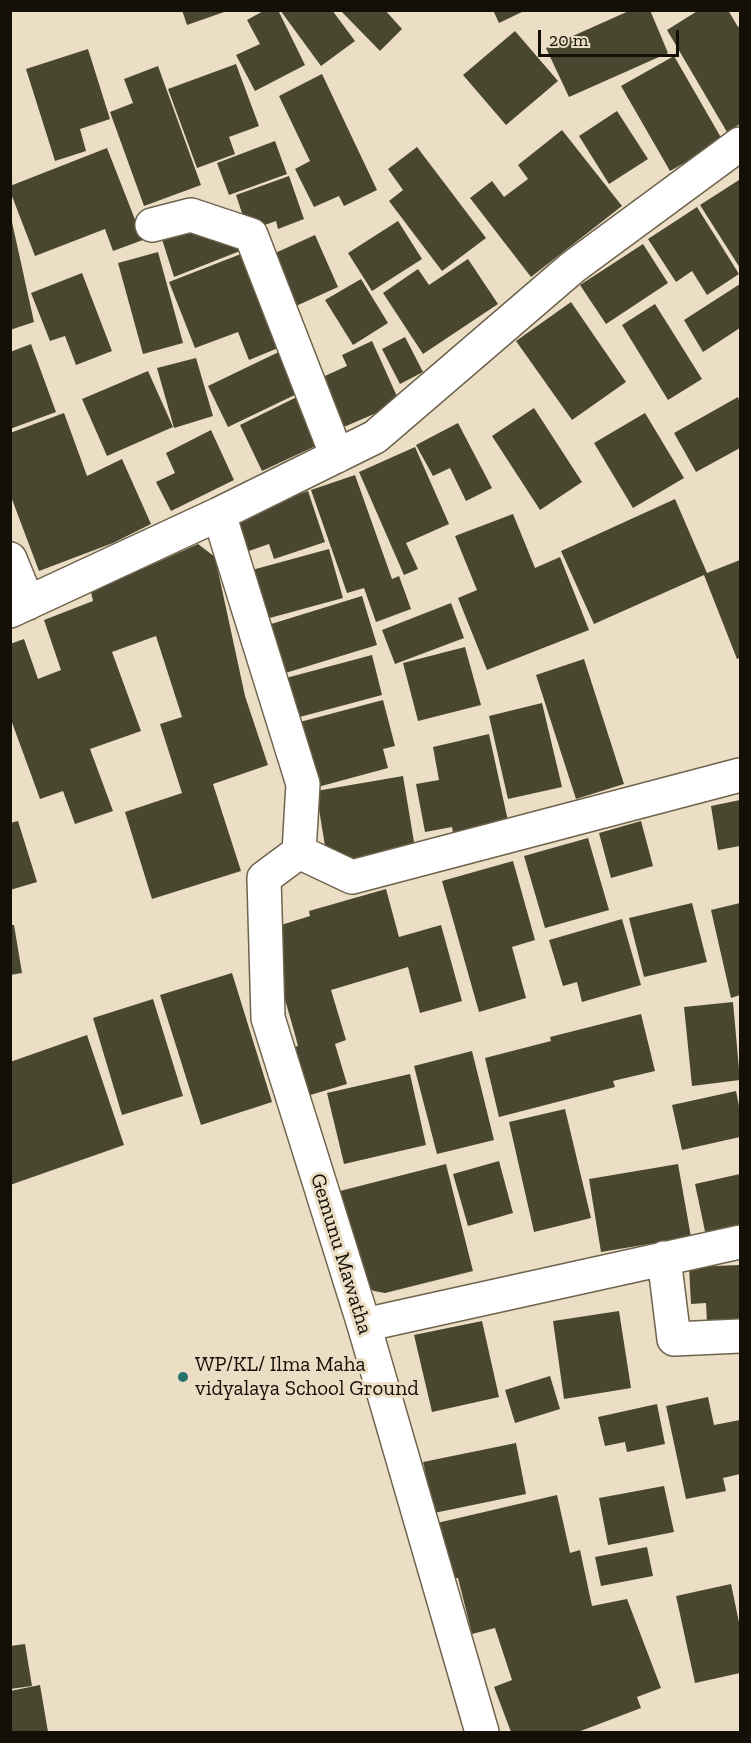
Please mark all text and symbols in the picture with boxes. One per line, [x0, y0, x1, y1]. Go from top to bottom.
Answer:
scale bar [541, 18, 682, 56]
text: 20 m [549, 29, 588, 51]
street label: Gemunu Mawatha [305, 1171, 377, 1337]
place label: WP/KL/ Ilma Maha vidyalaya School Ground [195, 1352, 419, 1402]
marker: WP/KL/ Ilma Maha vidyalaya School Ground [176, 1370, 190, 1384]

